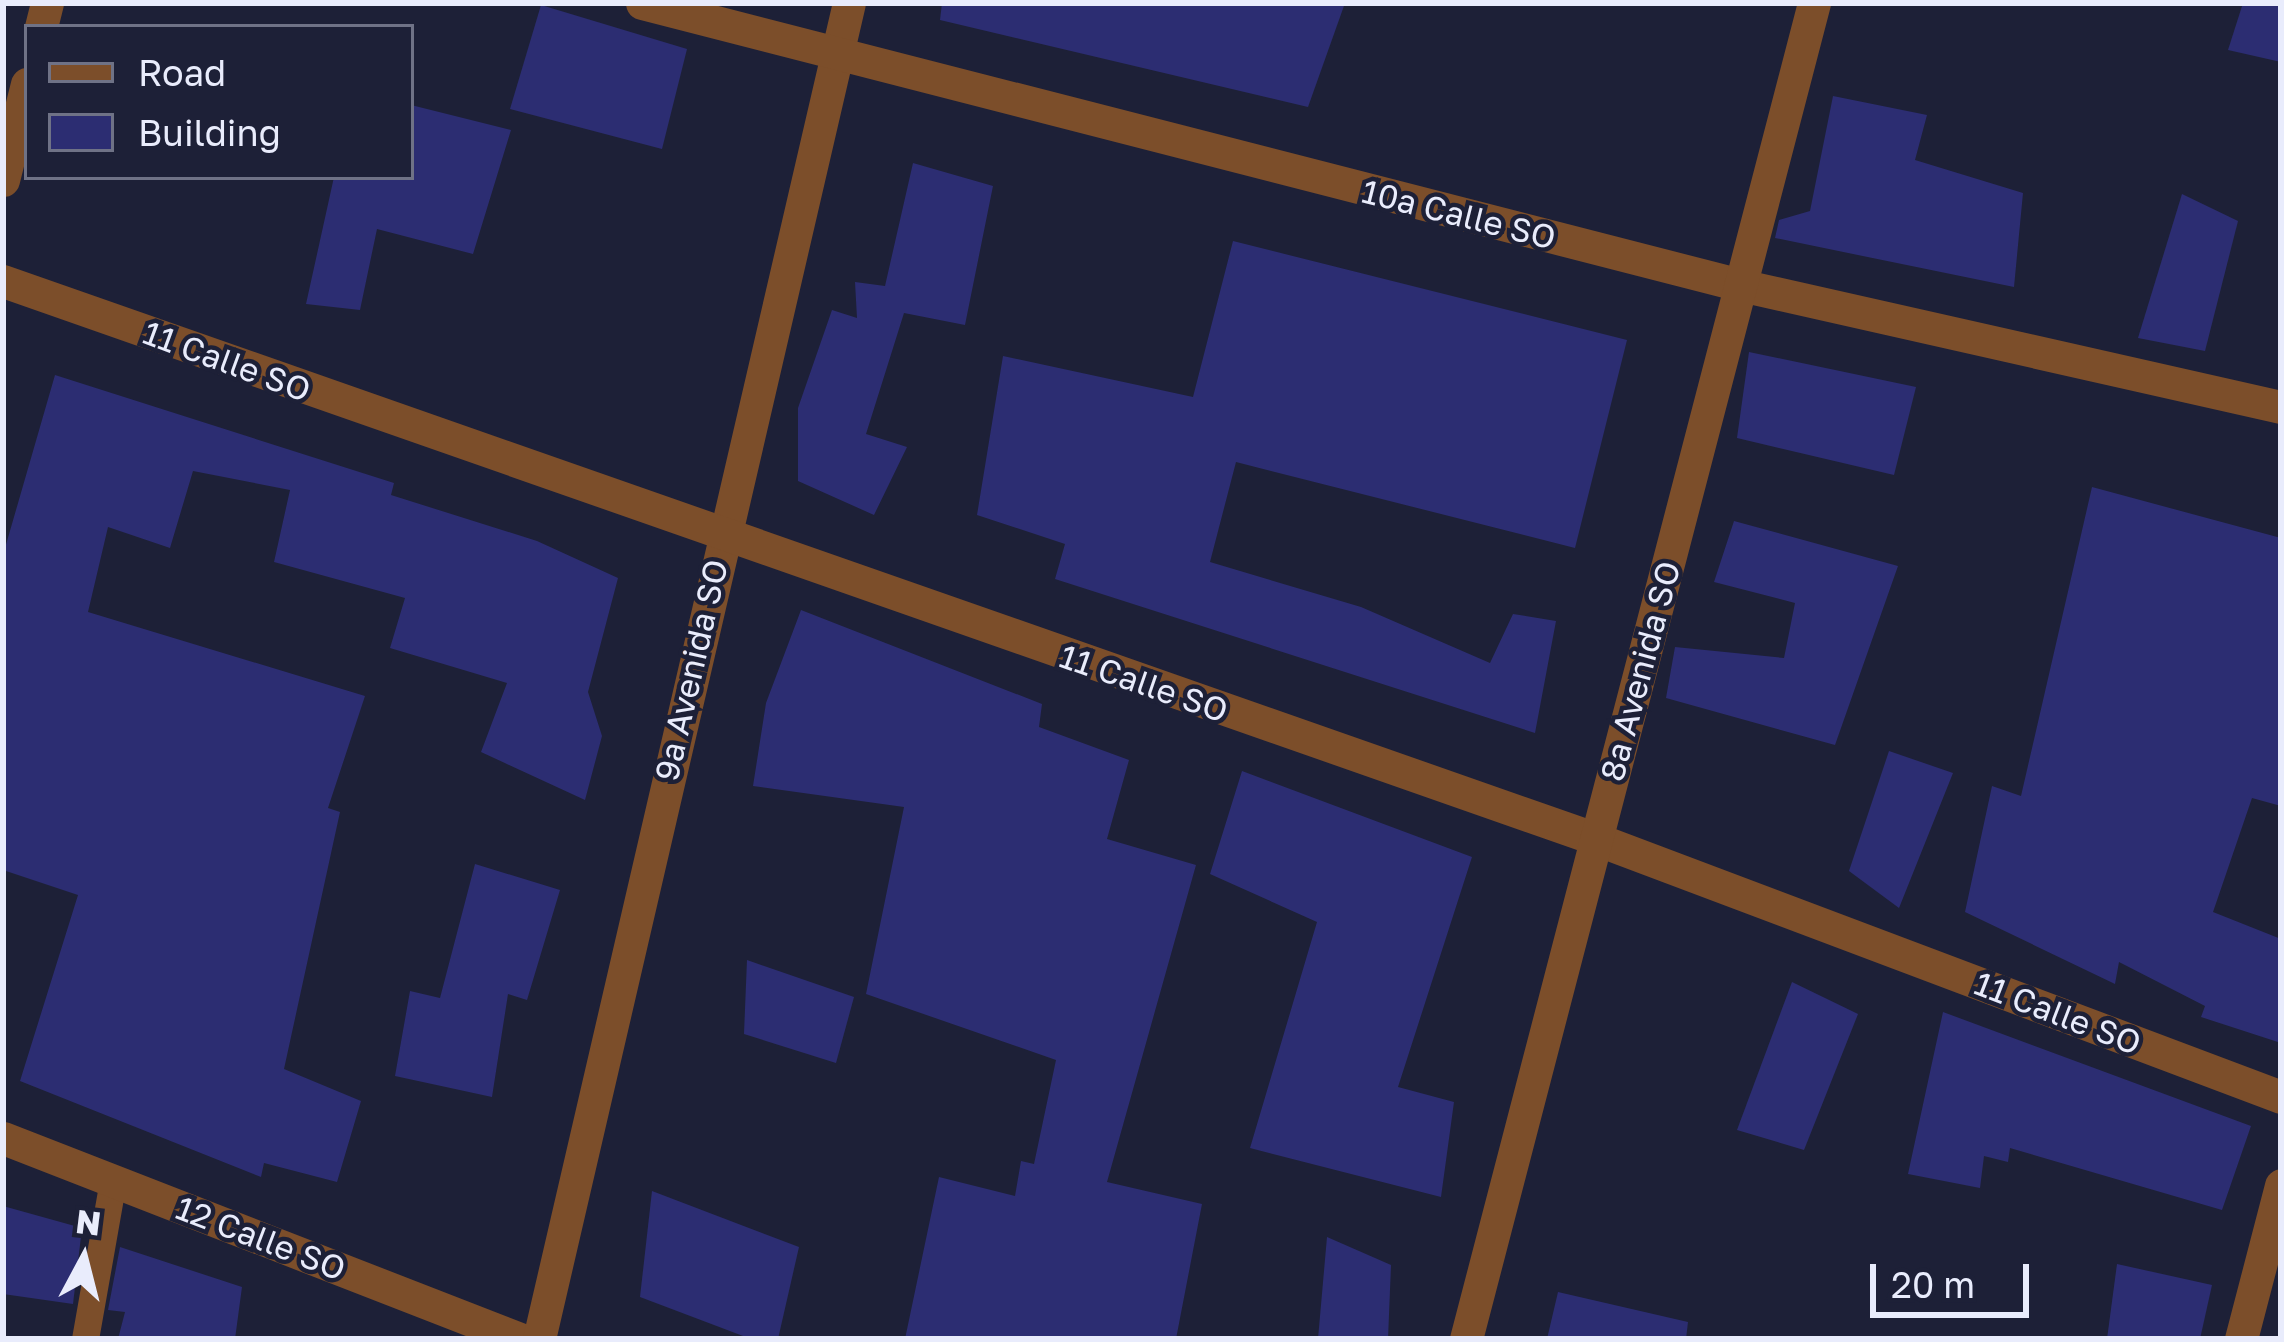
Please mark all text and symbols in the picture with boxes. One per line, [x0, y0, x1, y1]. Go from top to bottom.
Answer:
legend [24, 24, 414, 180]
text: Road [138, 51, 226, 94]
text: Building [138, 111, 281, 154]
street label: 10a Calle SO [1358, 171, 1560, 257]
street label: 11 Calle SO [138, 312, 316, 410]
street label: 9a Avenida SO [646, 556, 736, 784]
street label: 8a Avenida SO [1592, 557, 1688, 785]
street label: 11 Calle SO [1055, 636, 1233, 730]
street label: 11 Calle SO [1969, 963, 2147, 1063]
street label: 12 Calle SO [171, 1188, 351, 1288]
north arrow [24, 1198, 144, 1318]
text: N [74, 1201, 103, 1243]
scale bar [1876, 1240, 2035, 1314]
text: 20 m [1891, 1263, 1975, 1306]

